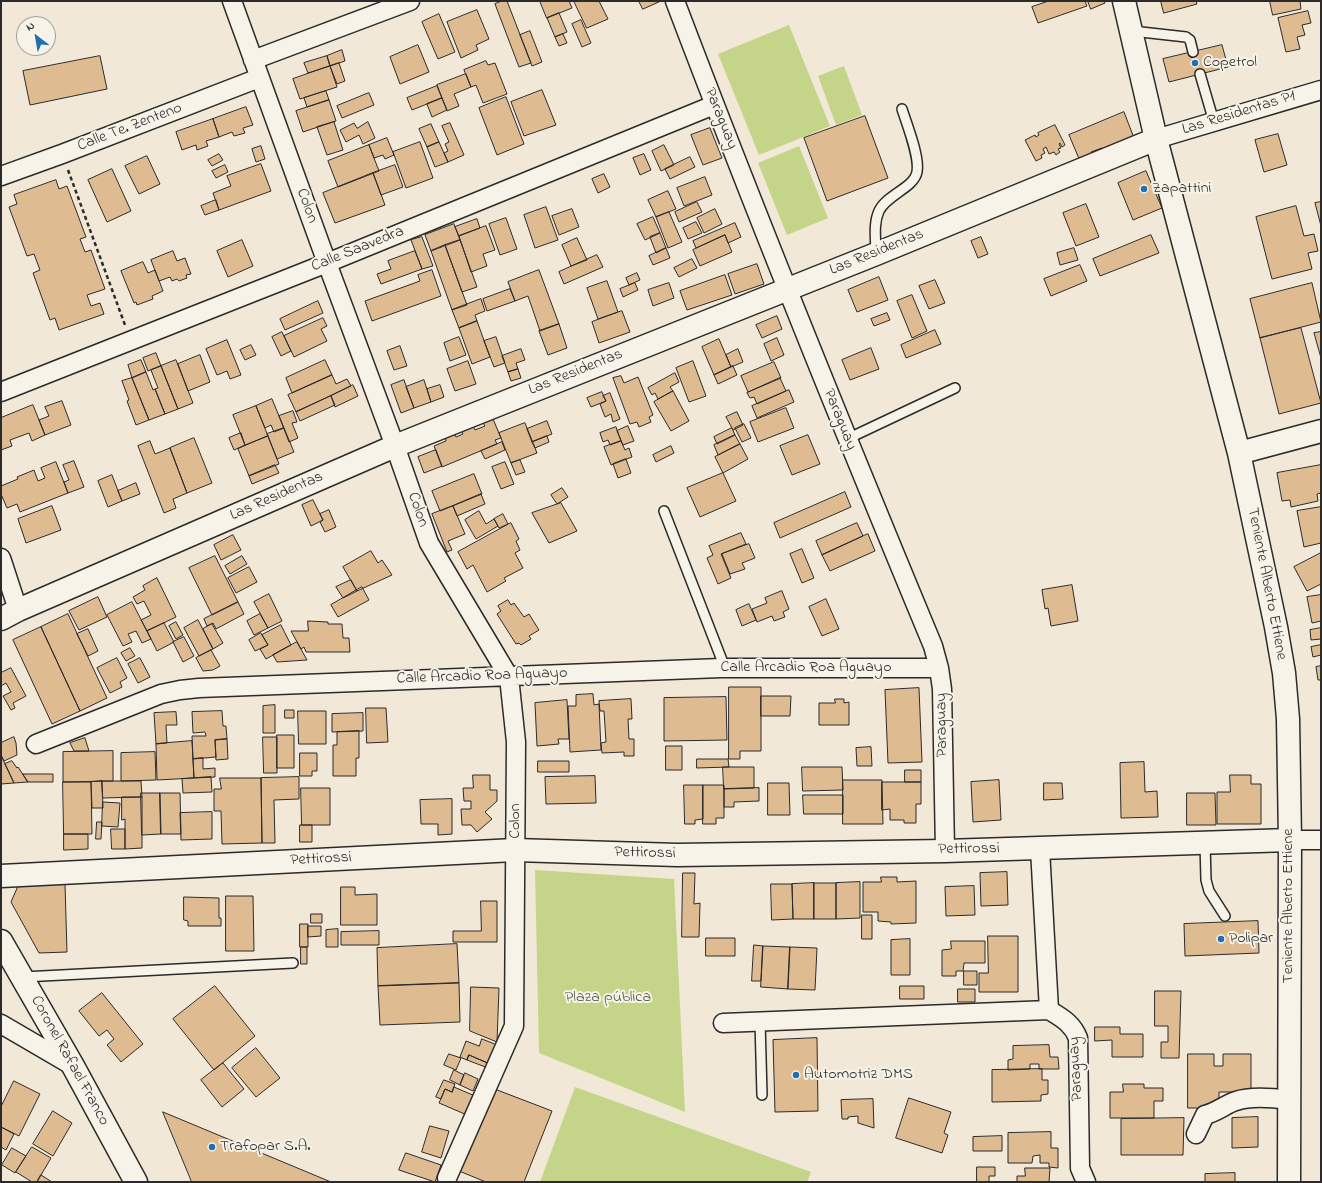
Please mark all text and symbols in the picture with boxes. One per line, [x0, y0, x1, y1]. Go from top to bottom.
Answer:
north arrow [16, 16, 56, 56]
text: N [23, 18, 38, 35]
place label: Copetrol [1203, 53, 1257, 73]
marker: Copetrol [1190, 58, 1200, 68]
street label: Paraguay [699, 86, 741, 152]
street label: Las Residentas P1 [1180, 88, 1298, 140]
street label: Calle Te. Zenteno [75, 99, 185, 157]
place label: Zapattini [1152, 179, 1211, 199]
marker: Zapattini [1139, 184, 1149, 194]
street label: Colon [291, 186, 321, 226]
street label: Calle Saavedra [309, 223, 407, 277]
street label: Las Residentas [827, 225, 927, 281]
street label: Las Residentas [526, 345, 626, 401]
street label: Paraguay [818, 387, 860, 453]
street label: Las Residentas [227, 468, 327, 526]
street label: Colon [402, 490, 432, 530]
street label: Teniente Alberto Ettiene [1242, 506, 1290, 662]
street label: Calle Arcadio Roa Aguayo [720, 658, 892, 678]
street label: Calle Arcadio Roa Aguayo [396, 664, 568, 690]
street label: Paraguay [933, 693, 953, 757]
street label: Colon [506, 803, 526, 839]
street label: Teniente Alberto Ettiene [1279, 828, 1299, 984]
street label: Pettirossi [938, 840, 1000, 860]
street label: Pettirossi [614, 844, 676, 864]
street label: Pettirossi [290, 849, 352, 871]
place label: Polipar [1229, 929, 1273, 949]
marker: Polipar [1216, 934, 1226, 944]
park label: Plaza pública [565, 988, 651, 1008]
street label: Coronel Rafael Franco [25, 993, 113, 1129]
street label: Paraguay [1066, 1036, 1088, 1102]
place label: Automotriz DMS [804, 1065, 913, 1085]
marker: Automotriz DMS [791, 1070, 801, 1080]
place label: Trafopar S.A. [220, 1137, 311, 1157]
marker: Trafopar S.A. [207, 1142, 217, 1152]

